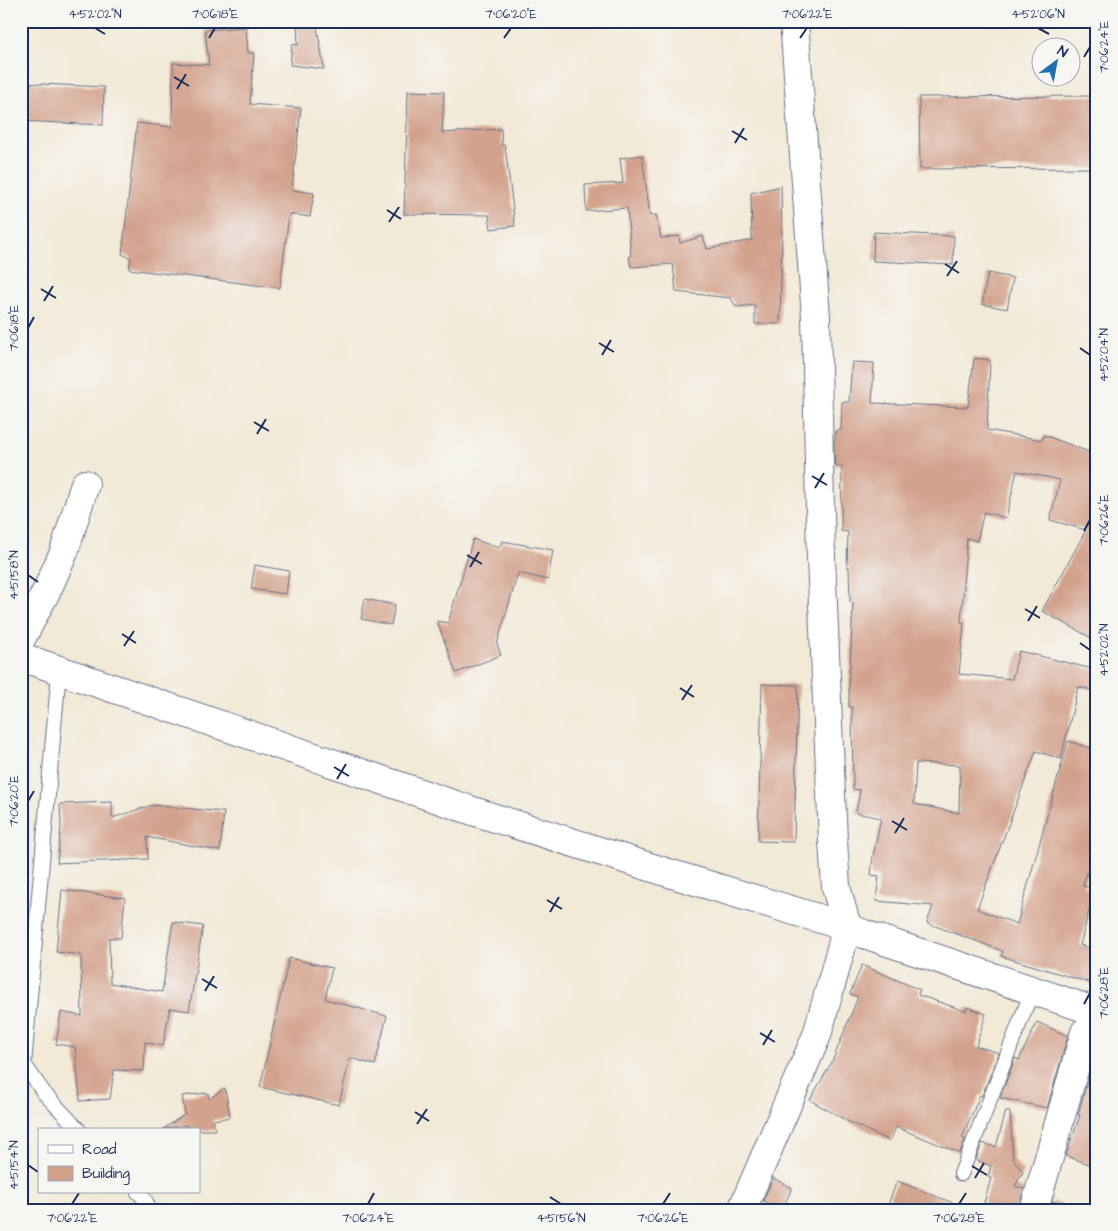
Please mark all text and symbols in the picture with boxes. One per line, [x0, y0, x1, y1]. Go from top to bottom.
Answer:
text: 4°52'02"N [69, 6, 122, 23]
text: 7°06'18"E [192, 6, 238, 23]
text: 7°06'20"E [485, 6, 537, 23]
text: 7°06'22"E [782, 6, 832, 23]
text: 4°52'06"N [1011, 6, 1065, 23]
text: 7°06'24"E [1096, 21, 1113, 73]
north arrow [1030, 38, 1080, 88]
text: N [1053, 41, 1072, 63]
text: 7°06'18"E [6, 305, 23, 351]
text: 4°52'04"N [1096, 327, 1113, 382]
text: 7°06'26"E [1096, 494, 1113, 546]
text: 4°51'58"N [6, 550, 23, 600]
text: 4°52'02"N [1096, 623, 1113, 676]
text: 7°06'20"E [6, 775, 23, 827]
text: 7°06'28"E [1096, 967, 1113, 1019]
legend [38, 1128, 200, 1194]
text: Road [82, 1139, 117, 1160]
text: 4°51'54"N [6, 1140, 23, 1190]
text: Building [82, 1163, 130, 1185]
text: 7°06'22"E [47, 1210, 97, 1227]
text: 7°06'24"E [342, 1210, 394, 1227]
text: 4°51'56"N [536, 1210, 586, 1227]
text: 7°06'26"E [637, 1210, 689, 1227]
text: 7°06'28"E [933, 1210, 985, 1227]

